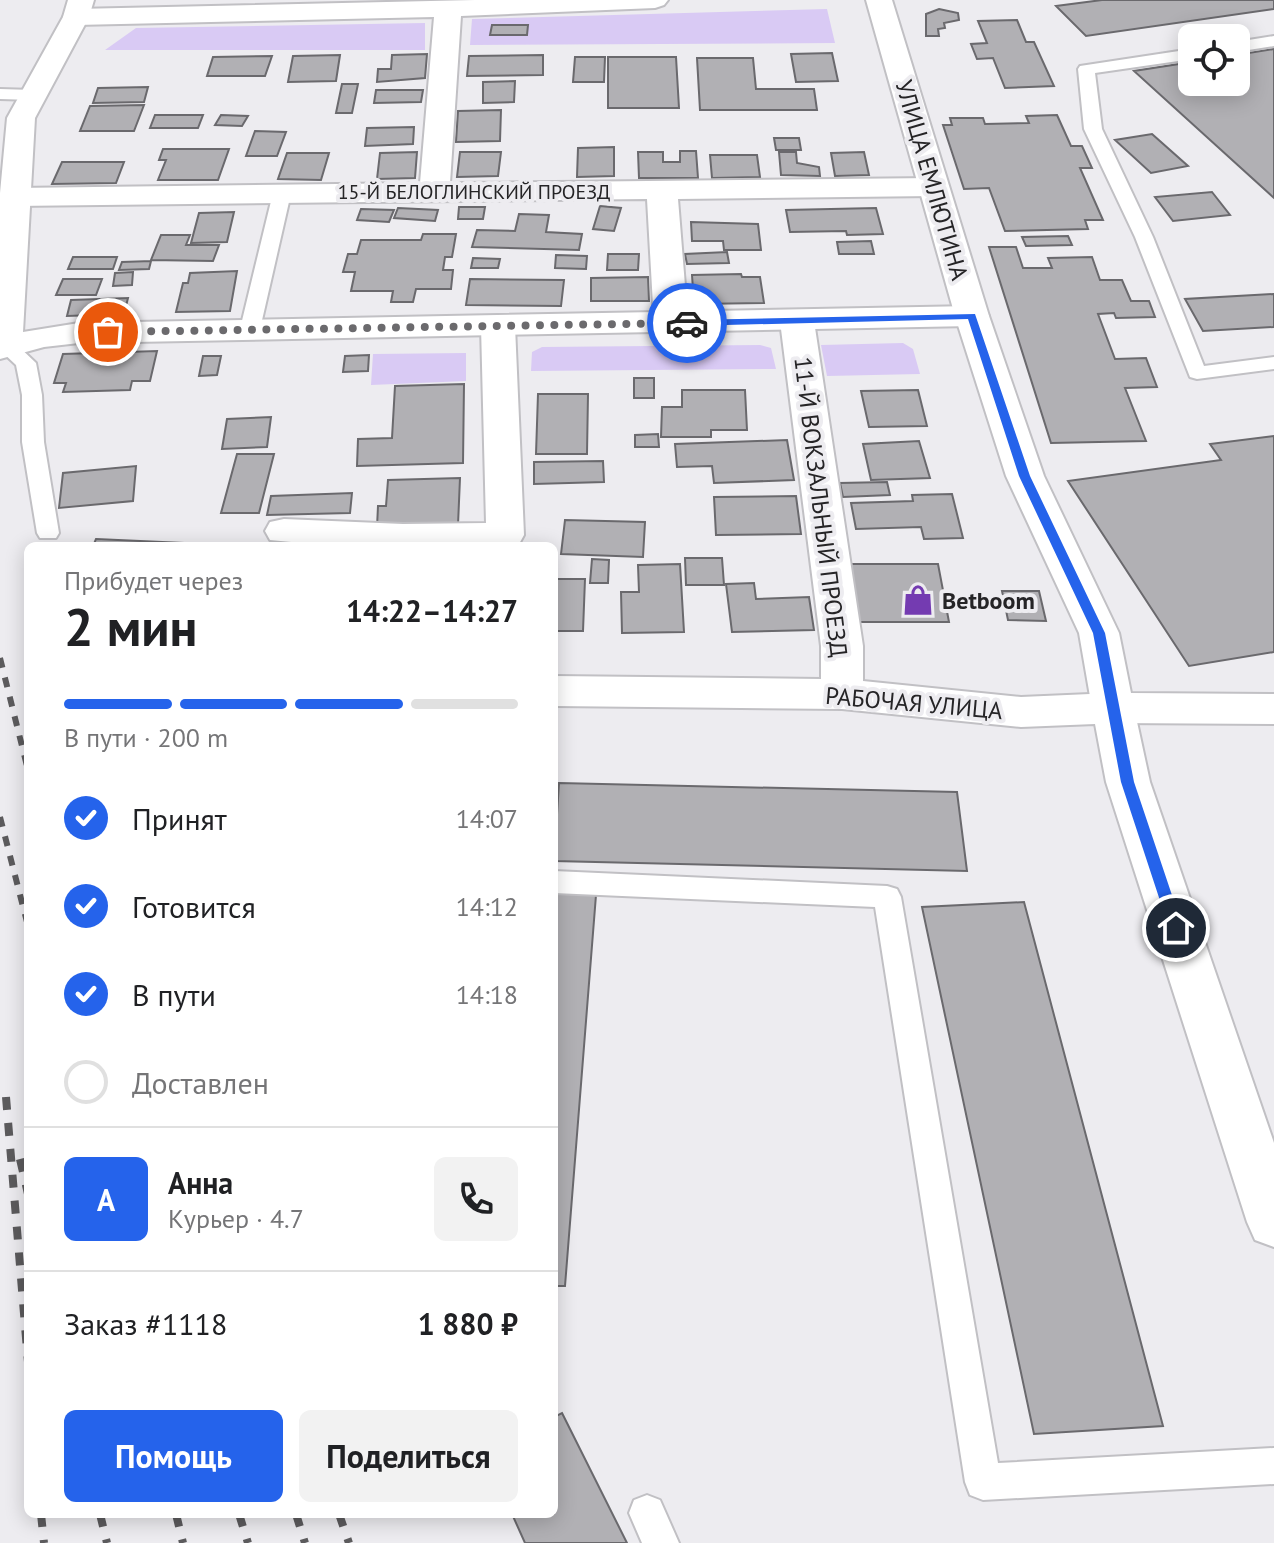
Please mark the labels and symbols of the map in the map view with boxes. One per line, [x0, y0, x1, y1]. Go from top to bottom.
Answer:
street label: УЛИЦА ЕМЛЮТИНА [889, 76, 975, 284]
street label: 15-Й БЕЛОГЛИНСКИЙ ПРОЕЗД [338, 179, 610, 205]
courier [647, 283, 727, 363]
pin [74, 298, 142, 366]
street label: 11-Й ВОКЗАЛЬНЫЙ ПРОЕЗД [787, 355, 855, 659]
shop icon: Betboom [901, 583, 935, 617]
place label: Betboom [942, 585, 1035, 616]
street label: РАБОЧАЯ УЛИЦА [824, 680, 1004, 726]
pin [1142, 894, 1210, 962]

